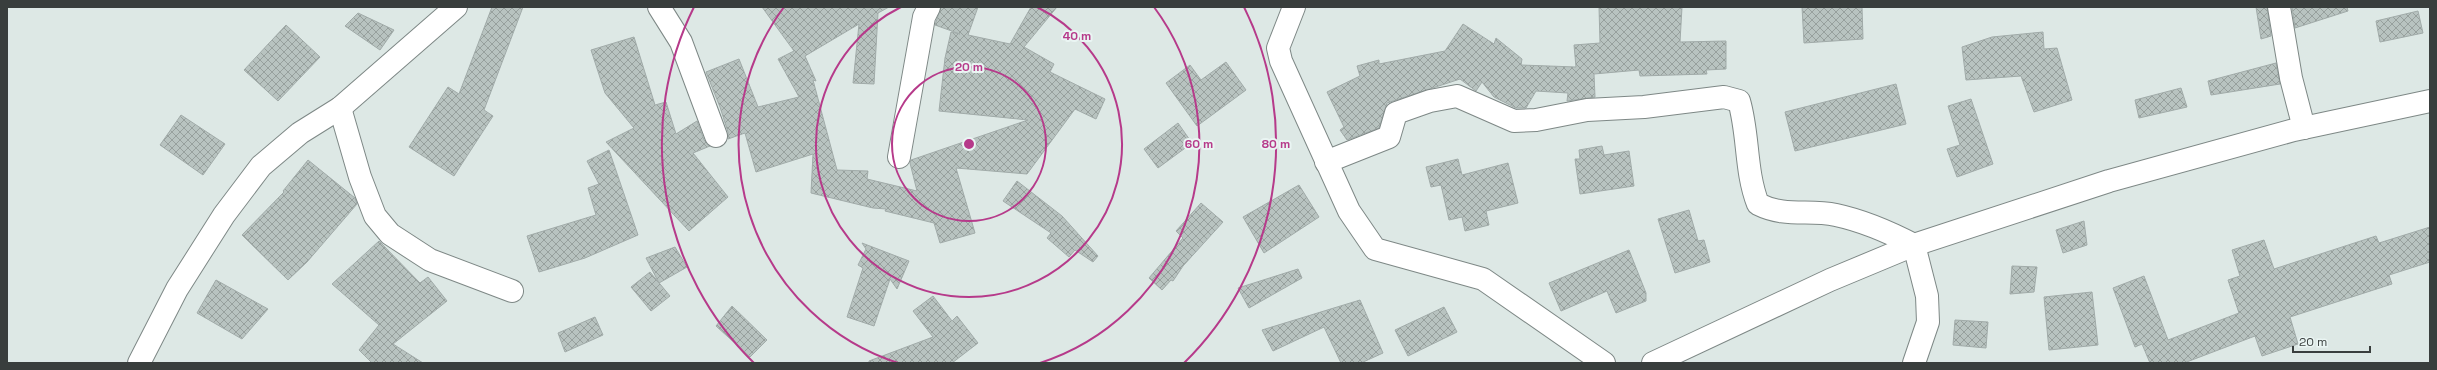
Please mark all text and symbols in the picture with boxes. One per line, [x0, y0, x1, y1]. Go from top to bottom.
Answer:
text: 40 m [1063, 28, 1091, 44]
text: 20 m [955, 59, 983, 75]
text: 60 m [1185, 136, 1213, 152]
text: 80 m [1262, 136, 1290, 152]
centre of rings [962, 137, 976, 151]
scale bar [2293, 328, 2370, 354]
text: 20 m [2299, 334, 2327, 350]

